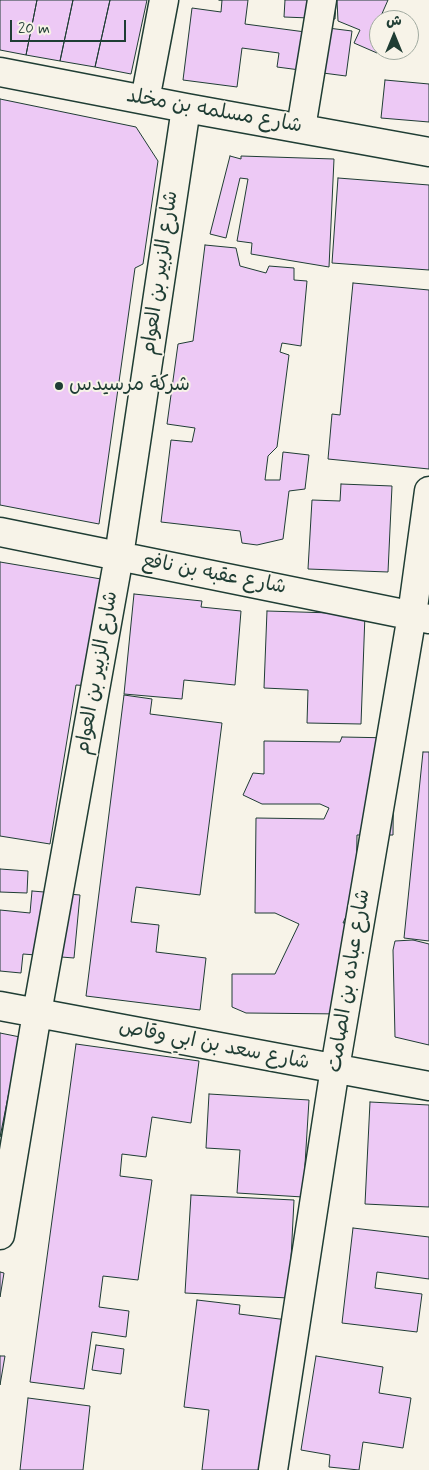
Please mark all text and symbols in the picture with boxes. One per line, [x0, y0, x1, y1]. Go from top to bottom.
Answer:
scale bar [12, 10, 129, 42]
north arrow [369, 10, 419, 60]
text: ش [386, 12, 402, 30]
text: 20 m [18, 19, 50, 39]
street label: شارع مسلمه بن مخلد [124, 85, 304, 139]
street label: شارع الزبير بن العوام [138, 189, 184, 357]
place label: شركة مرسيدس [69, 374, 190, 398]
marker: شركة مرسيدس [53, 380, 65, 392]
street label: شارع عقبه بن نافع [140, 549, 288, 601]
street label: شارع الزبير بن العوام [72, 589, 124, 757]
street label: شارع عباده بن الصامت [324, 888, 376, 1074]
street label: شارع سعد بن ابي وقاص [117, 1016, 311, 1076]

